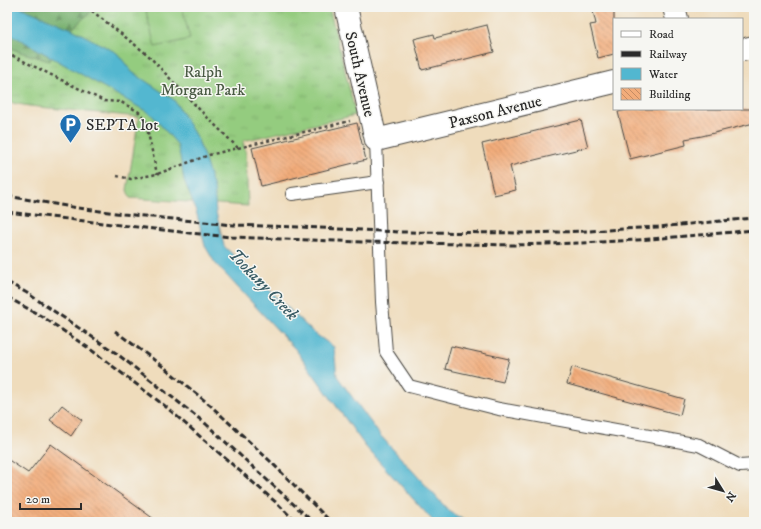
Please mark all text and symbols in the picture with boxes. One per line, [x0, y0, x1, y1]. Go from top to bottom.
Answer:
legend [613, 18, 743, 110]
text: Road [649, 27, 674, 42]
street label: South Avenue [340, 30, 380, 119]
text: Railway [649, 47, 687, 62]
park label: Ralph Morgan Park [161, 62, 245, 100]
text: Water [648, 67, 678, 82]
text: Building [649, 87, 690, 102]
street label: Paxson Avenue [447, 91, 544, 133]
parking icon: SEPTA lot [58, 111, 84, 144]
place label: SEPTA lot [86, 115, 158, 135]
water label: Tookany Creek [224, 244, 304, 326]
north arrow [703, 471, 743, 511]
scale bar [20, 485, 81, 511]
text: N [722, 489, 738, 504]
text: 20 m [26, 492, 50, 507]

